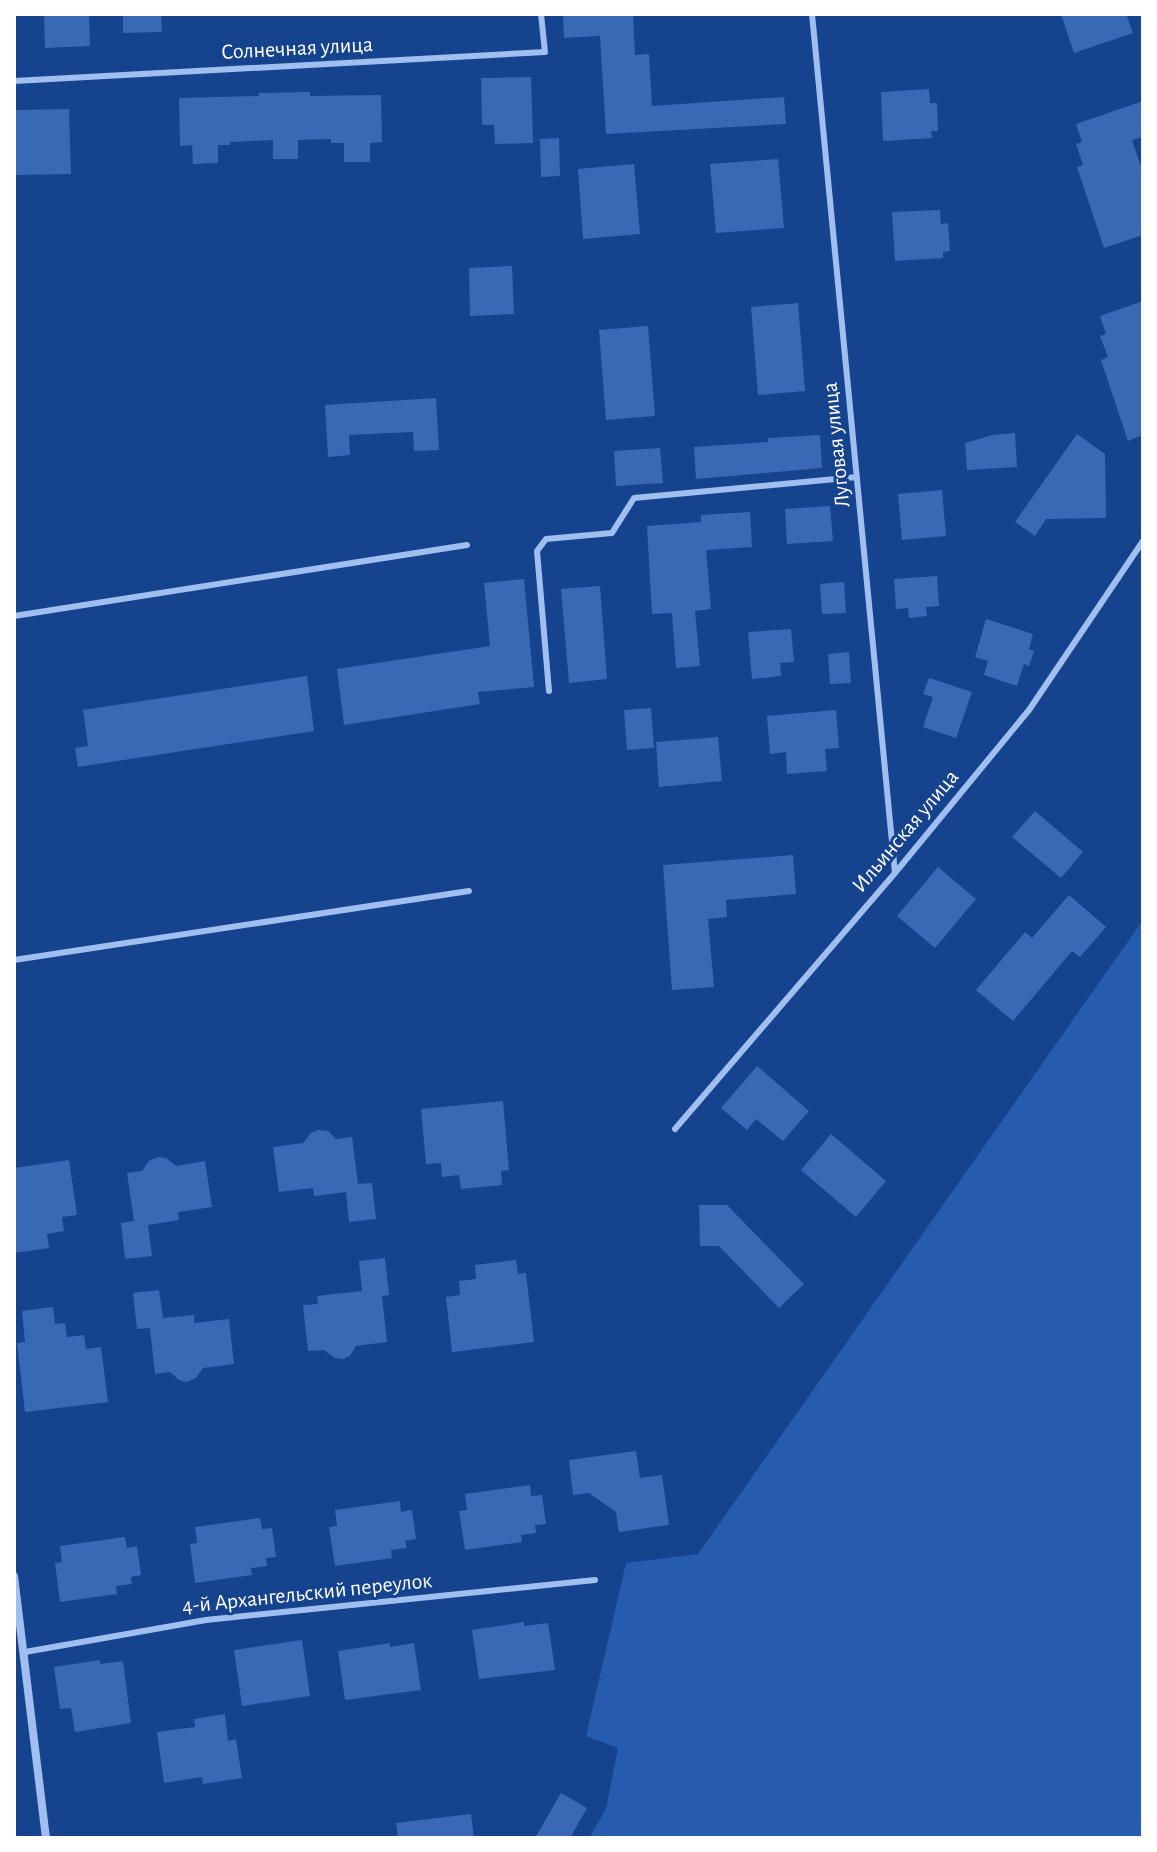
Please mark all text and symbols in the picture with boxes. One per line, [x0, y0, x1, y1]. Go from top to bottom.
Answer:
street label: Солнечная улица [220, 33, 374, 63]
street label: Луговая улица [818, 381, 854, 509]
street label: Ильинская улица [848, 766, 962, 896]
street label: 4-й Архангельский переулок [181, 1569, 433, 1617]

